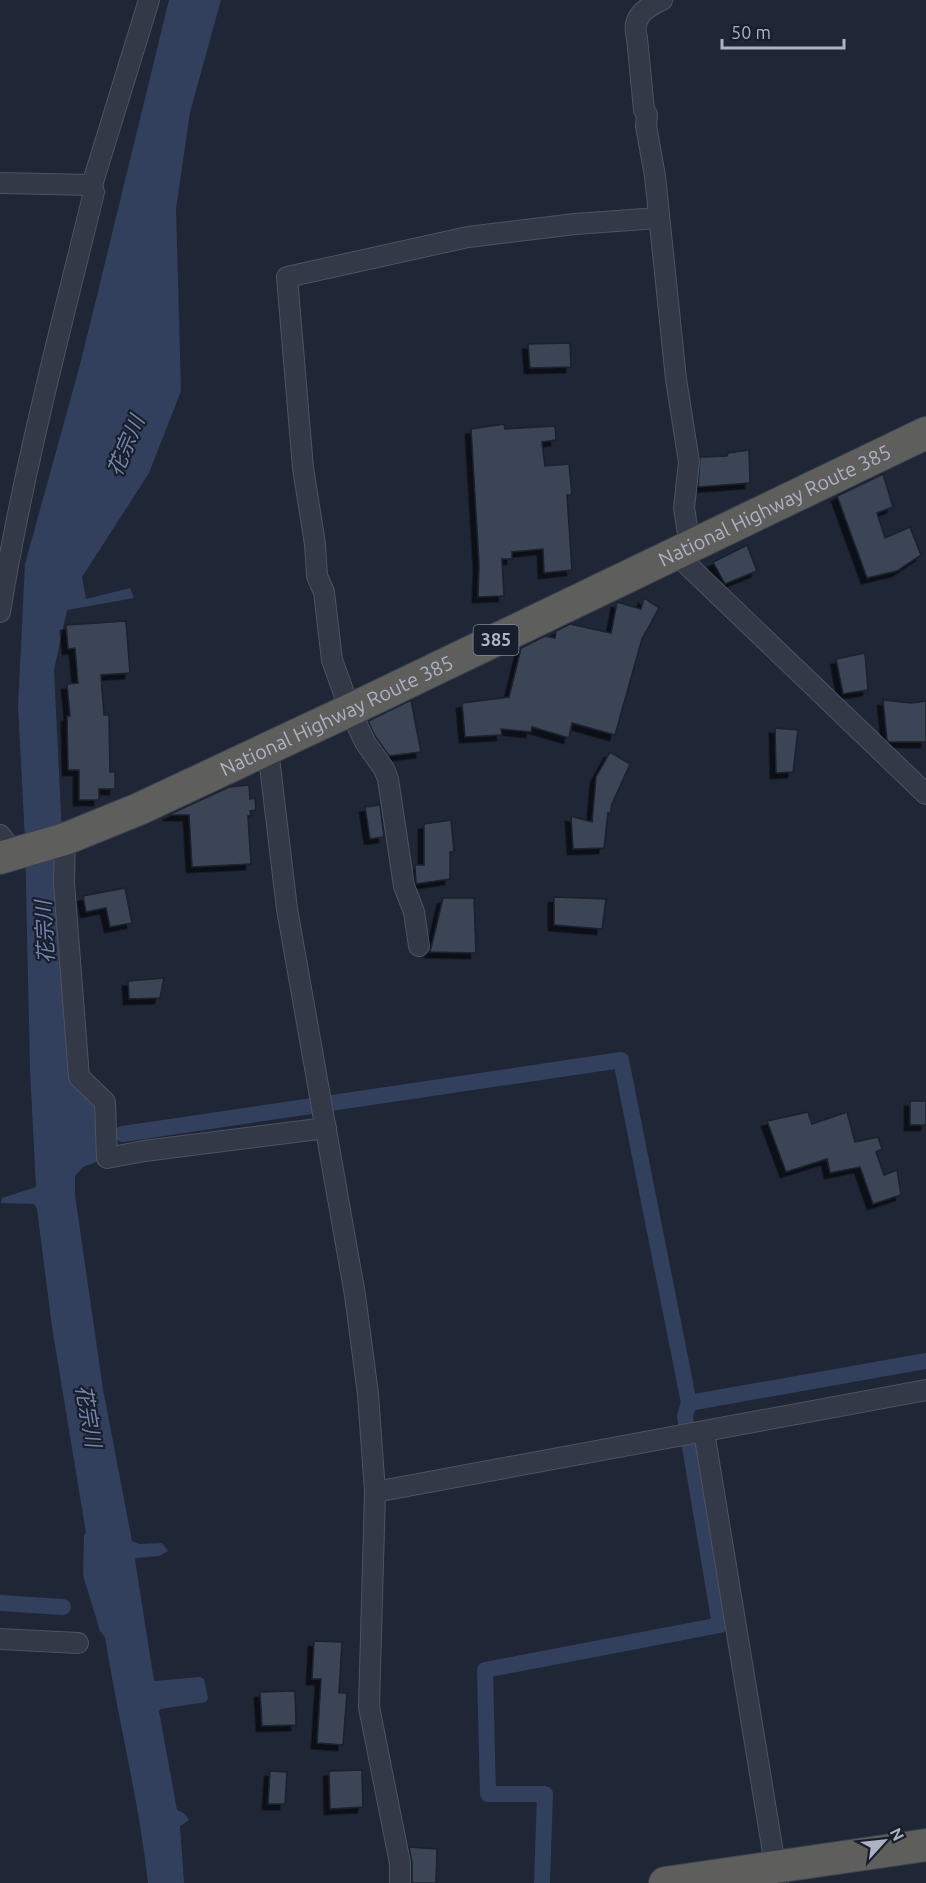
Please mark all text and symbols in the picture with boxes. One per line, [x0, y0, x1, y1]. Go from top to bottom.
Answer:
scale bar [722, 12, 844, 50]
text: 50 m [731, 22, 771, 42]
water label: 花宗川 [102, 410, 149, 479]
street label: National Highway Route 385 [655, 440, 895, 571]
road number: 385 [474, 625, 518, 655]
street label: National Highway Route 385 [216, 650, 457, 780]
water label: 花宗川 [30, 898, 58, 964]
water label: 花宗川 [72, 1383, 107, 1451]
north arrow [854, 1811, 914, 1871]
text: N [887, 1825, 908, 1844]

